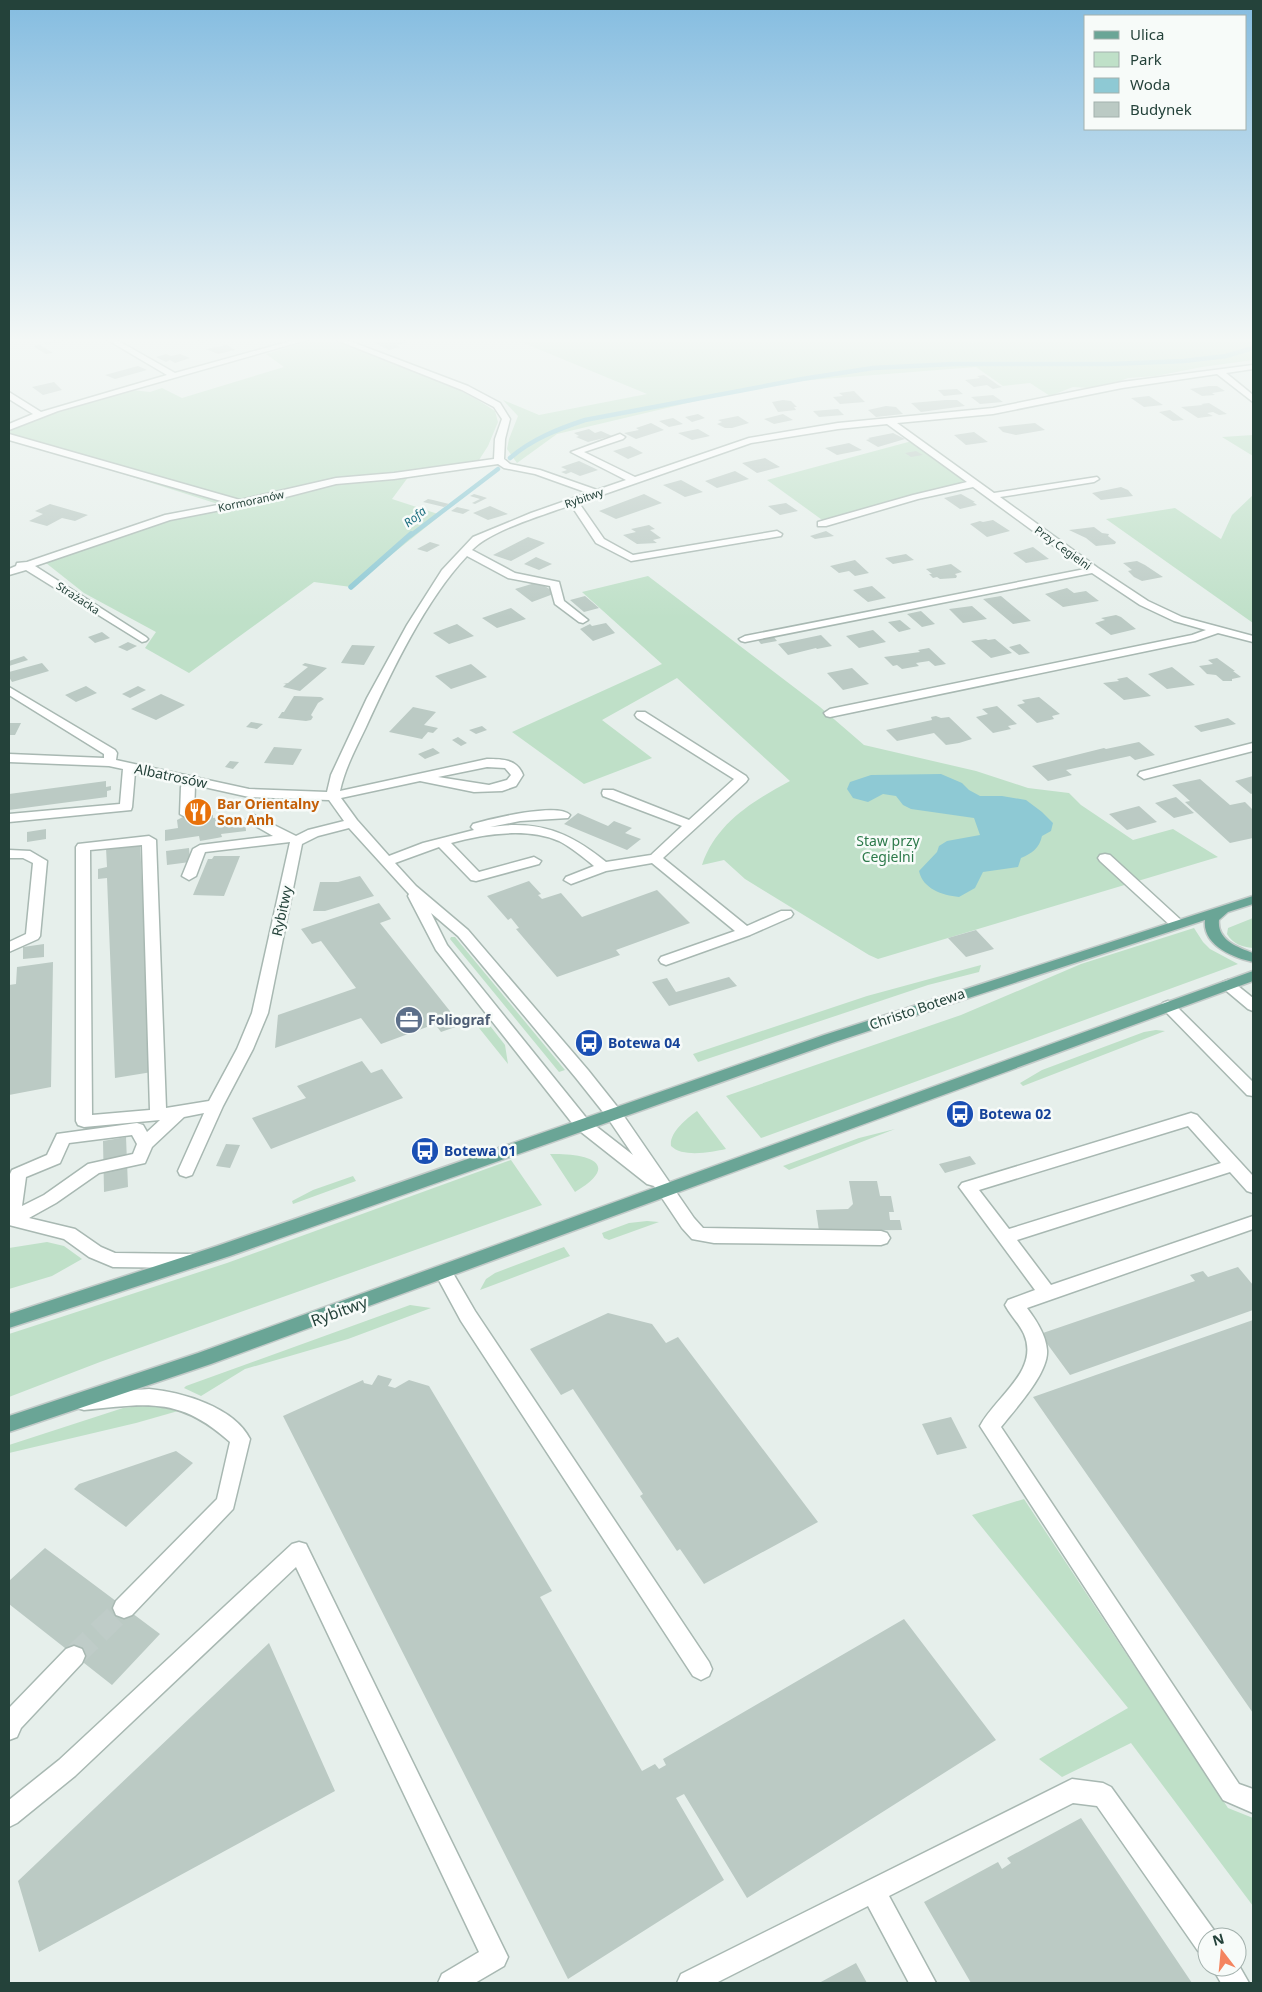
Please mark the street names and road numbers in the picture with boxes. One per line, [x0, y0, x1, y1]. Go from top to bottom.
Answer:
street label: Rybitwy [562, 484, 606, 511]
street label: Kormoranów [216, 486, 286, 515]
street label: Przy Cegielni [1032, 522, 1095, 573]
street label: Strażacka [54, 578, 103, 617]
street label: Albatrosów [133, 759, 209, 792]
street label: Rybitwy [267, 883, 296, 938]
street label: Christo Botewa [867, 983, 967, 1034]
street label: Rybitwy [308, 1290, 371, 1331]

